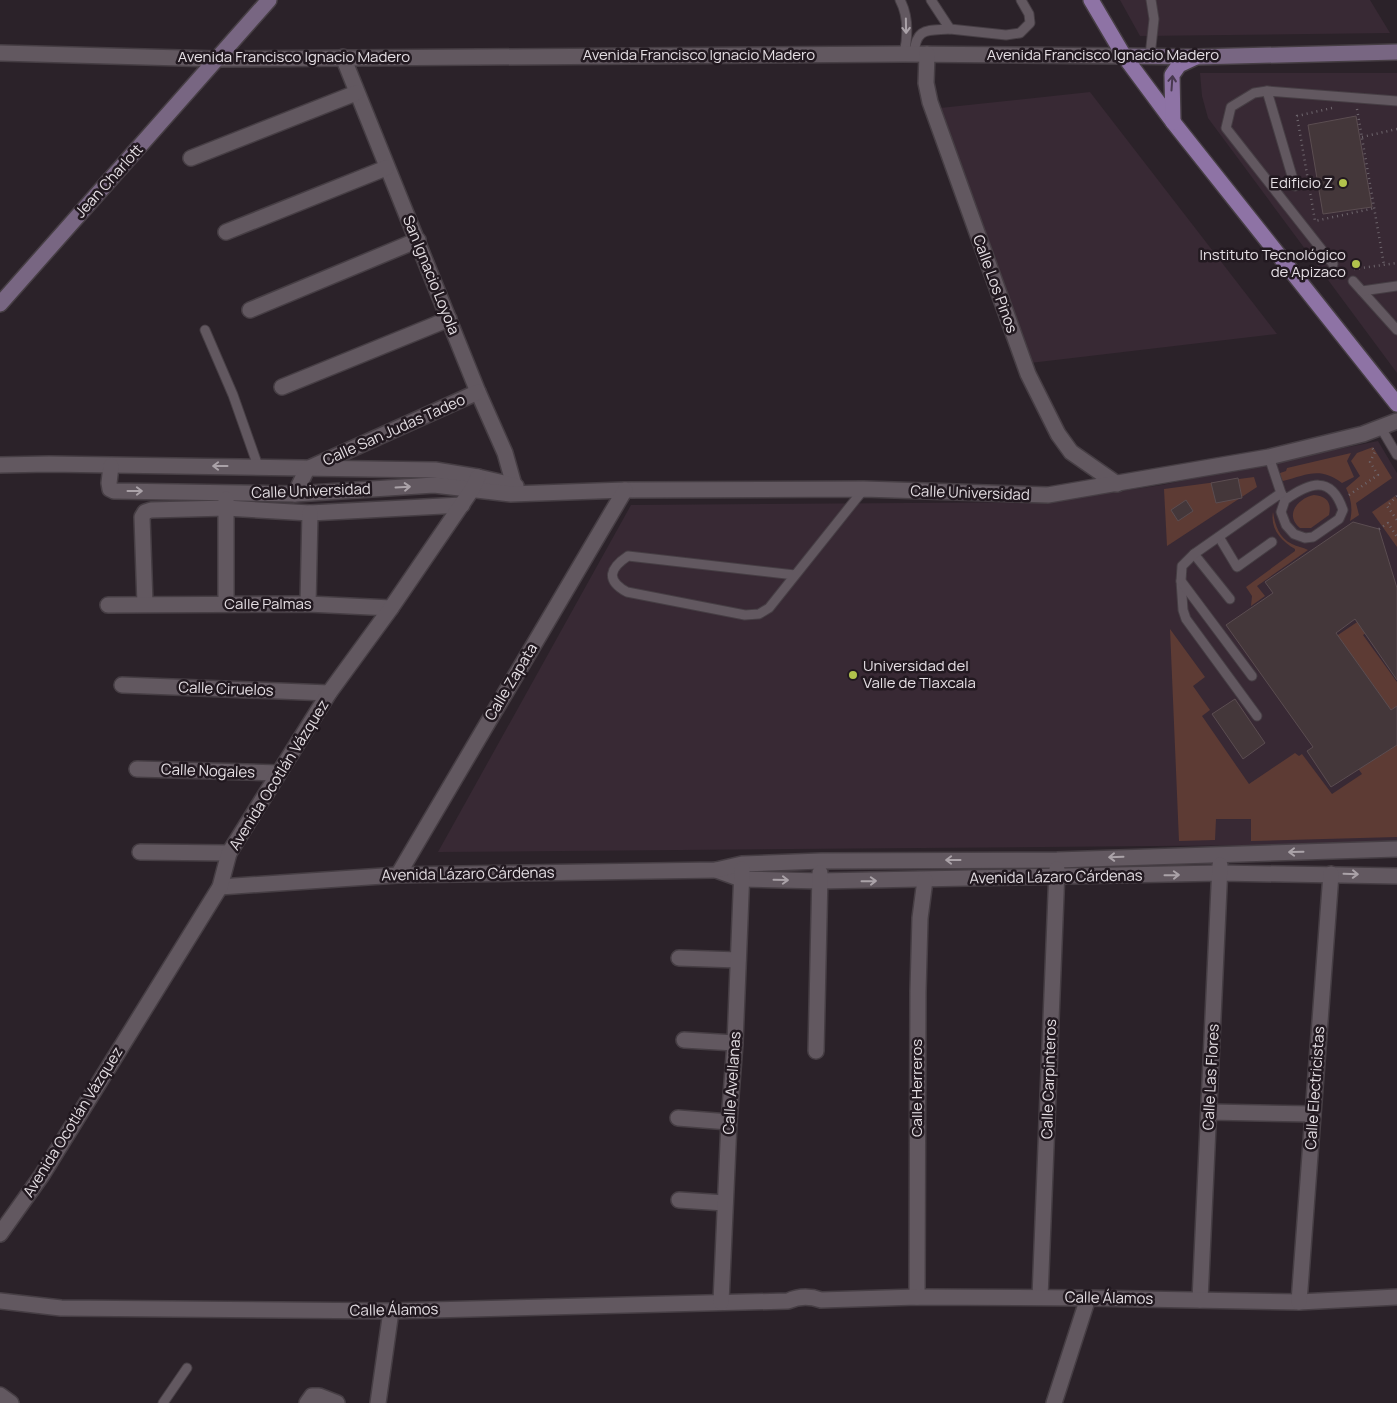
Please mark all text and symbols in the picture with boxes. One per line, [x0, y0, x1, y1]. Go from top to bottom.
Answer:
one-way arrow [901, 18, 911, 34]
street label: Avenida Francisco Ignacio Madero [583, 44, 815, 65]
street label: Avenida Francisco Ignacio Madero [987, 44, 1219, 65]
street label: Avenida Francisco Ignacio Madero [178, 46, 410, 67]
one-way arrow [1167, 76, 1176, 92]
street label: Jean Charlott [70, 139, 147, 222]
place label: Edificio Z [1270, 172, 1333, 193]
marker: Edificio Z [1337, 177, 1349, 189]
street label: San Ignacio Loyola [398, 212, 465, 338]
street label: Calle Los Pinos [968, 232, 1023, 336]
place label: Instituto Tecnológico de Apizaco [1199, 244, 1346, 282]
marker: Instituto Tecnológico de Apizaco [1350, 258, 1362, 270]
street label: Calle San Judas Tadeo [319, 389, 469, 470]
one-way arrow [212, 461, 228, 471]
street label: Calle Universidad [251, 478, 371, 503]
street label: Calle Universidad [910, 480, 1030, 505]
one-way arrow [395, 483, 411, 492]
one-way arrow [127, 486, 143, 496]
street label: Calle Palmas [224, 593, 312, 614]
street label: Calle Zapata [479, 639, 542, 724]
place label: Universidad del Valle de Tlaxcala [863, 655, 976, 693]
marker: Universidad del Valle de Tlaxcala [847, 669, 859, 681]
street label: Calle Ciruelos [178, 676, 274, 701]
street label: Avenida Ocotlán Vázquez [224, 695, 334, 854]
street label: Calle Nogales [161, 758, 256, 783]
one-way arrow [1288, 847, 1304, 857]
one-way arrow [1108, 853, 1124, 862]
one-way arrow [946, 855, 962, 865]
street label: Avenida Lázaro Cárdenas [381, 861, 555, 886]
street label: Avenida Lázaro Cárdenas [969, 864, 1143, 889]
one-way arrow [1163, 870, 1179, 879]
one-way arrow [1343, 870, 1359, 879]
one-way arrow [772, 876, 788, 885]
one-way arrow [860, 876, 877, 886]
street label: Calle Carpinteros [1036, 1019, 1061, 1139]
street label: Calle Las Flores [1197, 1023, 1224, 1131]
street label: Calle Electricistas [1300, 1025, 1329, 1150]
street label: Calle Avellanas [717, 1031, 746, 1135]
street label: Calle Herreros [906, 1039, 927, 1137]
street label: Avenida Ocotlán Vázquez [18, 1042, 128, 1201]
street label: Calle Álamos [1065, 1286, 1154, 1309]
street label: Calle Álamos [350, 1298, 439, 1321]

